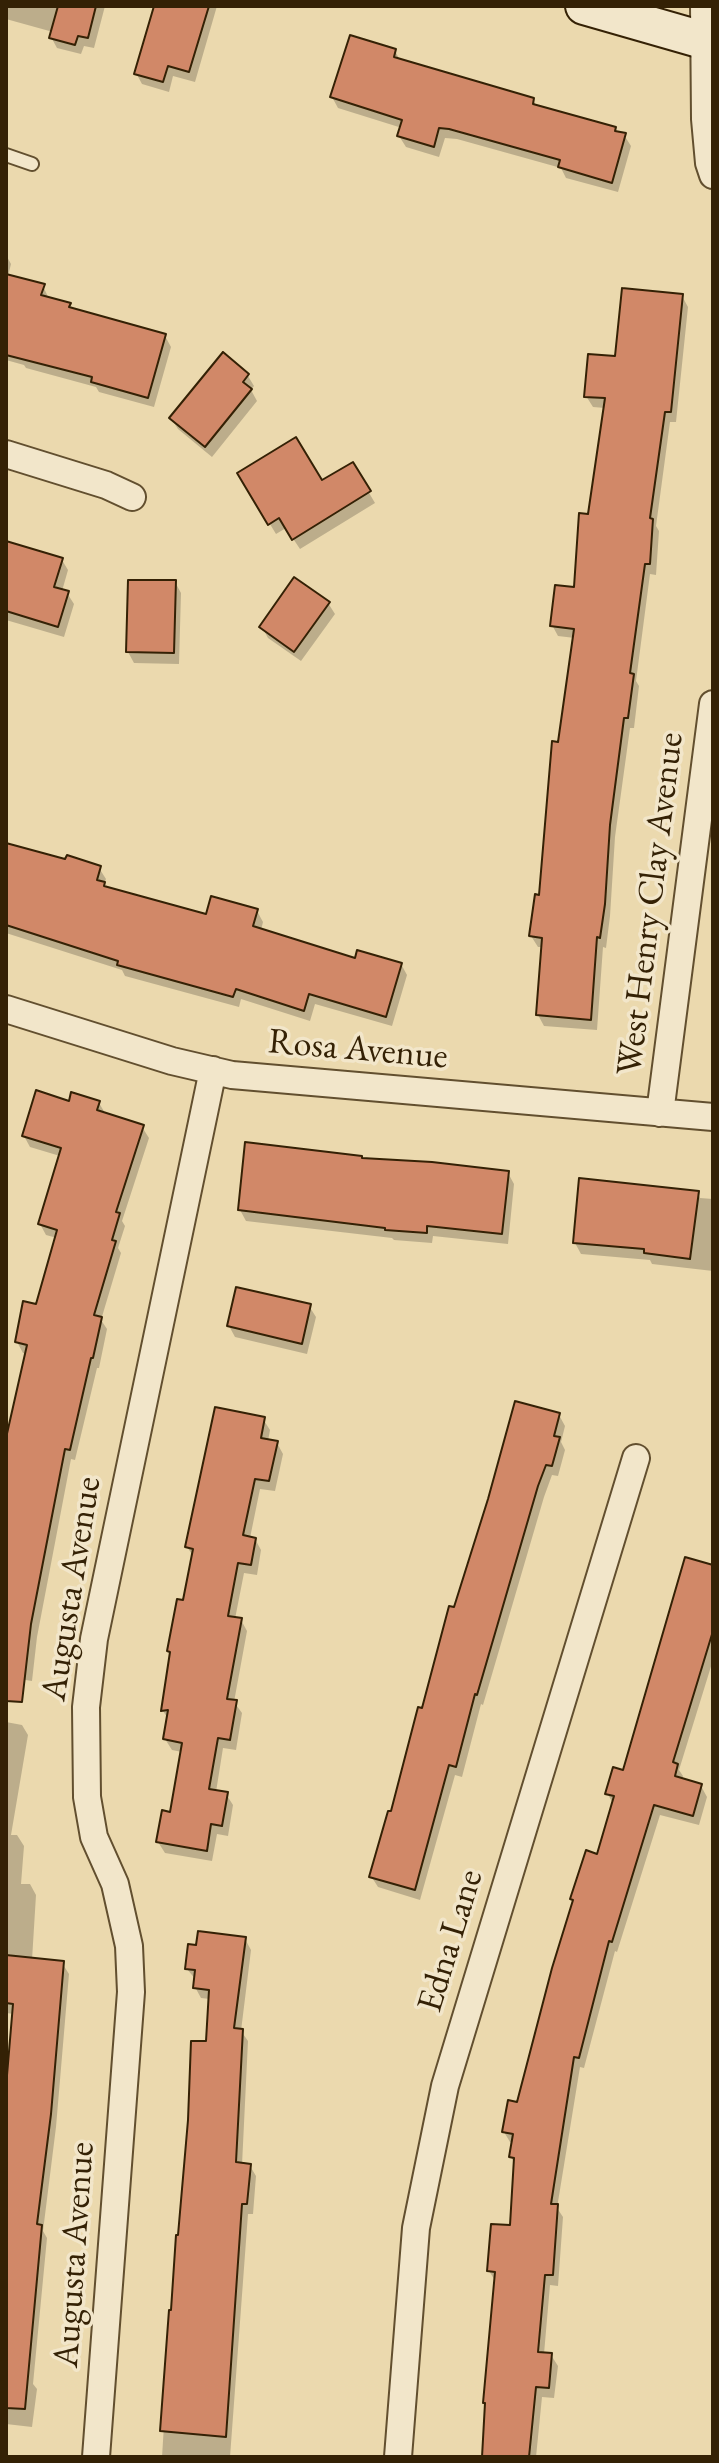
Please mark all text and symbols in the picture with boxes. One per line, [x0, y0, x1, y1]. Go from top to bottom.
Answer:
street label: West Henry Clay Avenue [609, 730, 693, 1078]
street label: Rosa Avenue [266, 1021, 450, 1079]
street label: Augusta Avenue [33, 1474, 111, 1704]
street label: Edna Lane [409, 1865, 493, 2017]
street label: Augusta Avenue [46, 2141, 104, 2369]

